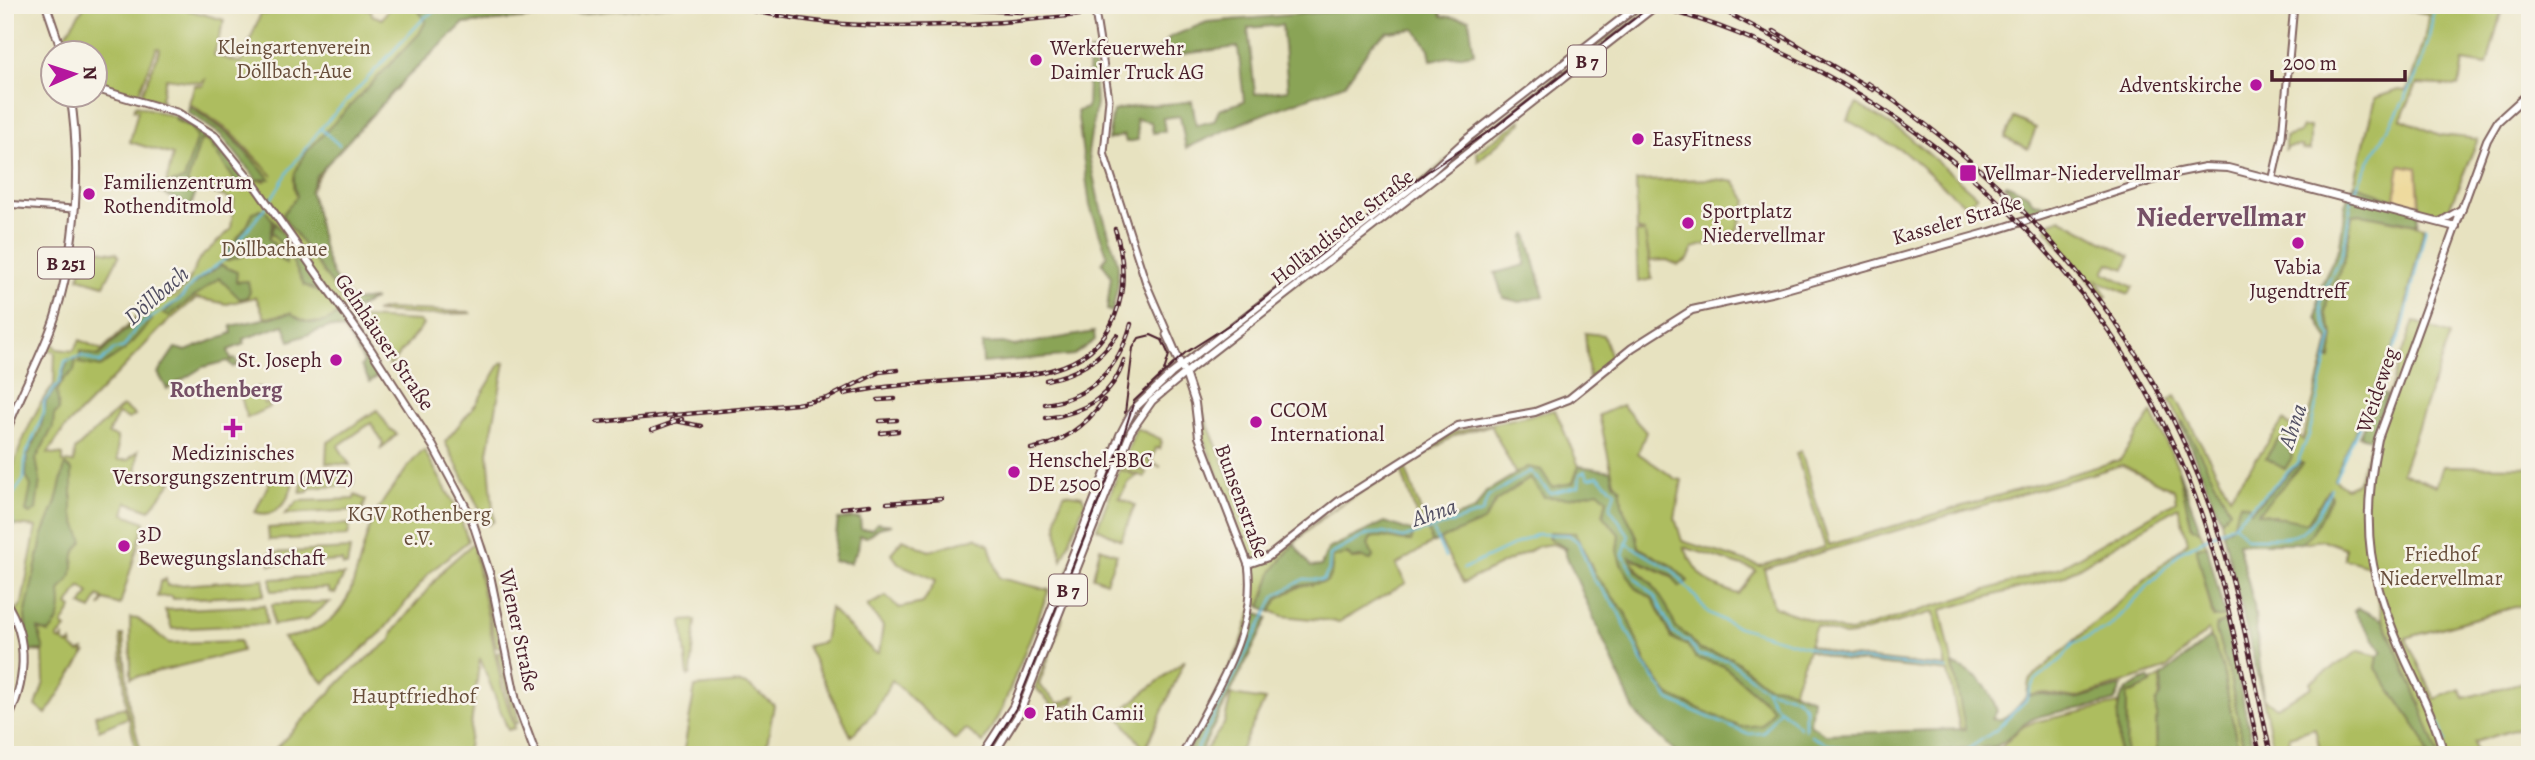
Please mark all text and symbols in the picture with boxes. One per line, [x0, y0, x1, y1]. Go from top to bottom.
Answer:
park label: Kleingartenverein Döllbach-Aue [217, 33, 371, 85]
place label: Werkfeuerwehr Daimler Truck AG [1049, 34, 1204, 86]
north arrow [38, 38, 108, 108]
scale bar [2272, 38, 2406, 82]
road number: B 7 [1568, 45, 1606, 76]
text: 200 m [2283, 49, 2337, 77]
marker: Werkfeuerwehr Daimler Truck AG [1028, 52, 1044, 68]
text: N [77, 66, 103, 81]
place label: Adventskirche [2119, 71, 2242, 99]
marker: Adventskirche [2248, 77, 2264, 93]
place label: EasyFitness [1652, 125, 1752, 153]
marker: EasyFitness [1630, 131, 1646, 147]
place label: Vellmar-Niedervellmar [1983, 159, 2180, 187]
street label: Holländische Straße [1265, 162, 1419, 292]
marker: Vellmar-Niedervellmar [1958, 163, 1978, 183]
place label: Familienzentrum Rothenditmold [103, 168, 252, 220]
marker: Familienzentrum Rothenditmold [81, 186, 97, 202]
street label: Kasseler Straße [1889, 188, 2025, 252]
place label: Sportplatz Niedervellmar [1702, 197, 1825, 249]
district label: Niedervellmar [2136, 198, 2306, 236]
marker: Sportplatz Niedervellmar [1680, 215, 1696, 231]
park label: Döllbachaue [221, 235, 327, 263]
marker: Vabia Jugendtreff [2290, 235, 2306, 251]
road number: B 251 [38, 247, 94, 278]
place label: Vabia Jugendtreff [2249, 253, 2350, 305]
water label: Döllbach [117, 259, 195, 332]
street label: Gelnhäuser Straße [329, 268, 441, 416]
street label: Weideweg [2349, 343, 2405, 437]
place label: St. Joseph [237, 346, 322, 374]
marker: St. Joseph [328, 352, 344, 368]
district label: Rothenberg [169, 374, 283, 405]
place label: CCOM International [1270, 396, 1384, 448]
water label: Ahna [2270, 399, 2315, 454]
marker: CCOM International [1248, 414, 1264, 430]
marker: Medizinisches Versorgungszentrum (MVZ) [223, 418, 243, 438]
place label: Medizinisches Versorgungszentrum (MVZ) [112, 439, 353, 491]
street label: Bunsenstraße [1208, 440, 1276, 562]
place label: Henschel-BBC DE 2500 [1028, 446, 1153, 498]
marker: Henschel-BBC DE 2500 [1006, 464, 1022, 480]
water label: Ahna [1407, 491, 1461, 535]
park label: KGV Rothenberg e.V. [347, 500, 492, 552]
place label: 3D Bewegungslandschaft [138, 520, 326, 572]
marker: 3D Bewegungslandschaft [116, 538, 132, 554]
park label: Friedhof Niedervellmar [2379, 540, 2503, 592]
street label: Wiener Straße [492, 565, 546, 694]
road number: B 7 [1049, 575, 1087, 606]
park label: Hauptfriedhof [352, 682, 479, 710]
place label: Fatih Camii [1044, 699, 1144, 727]
marker: Fatih Camii [1022, 705, 1038, 721]

